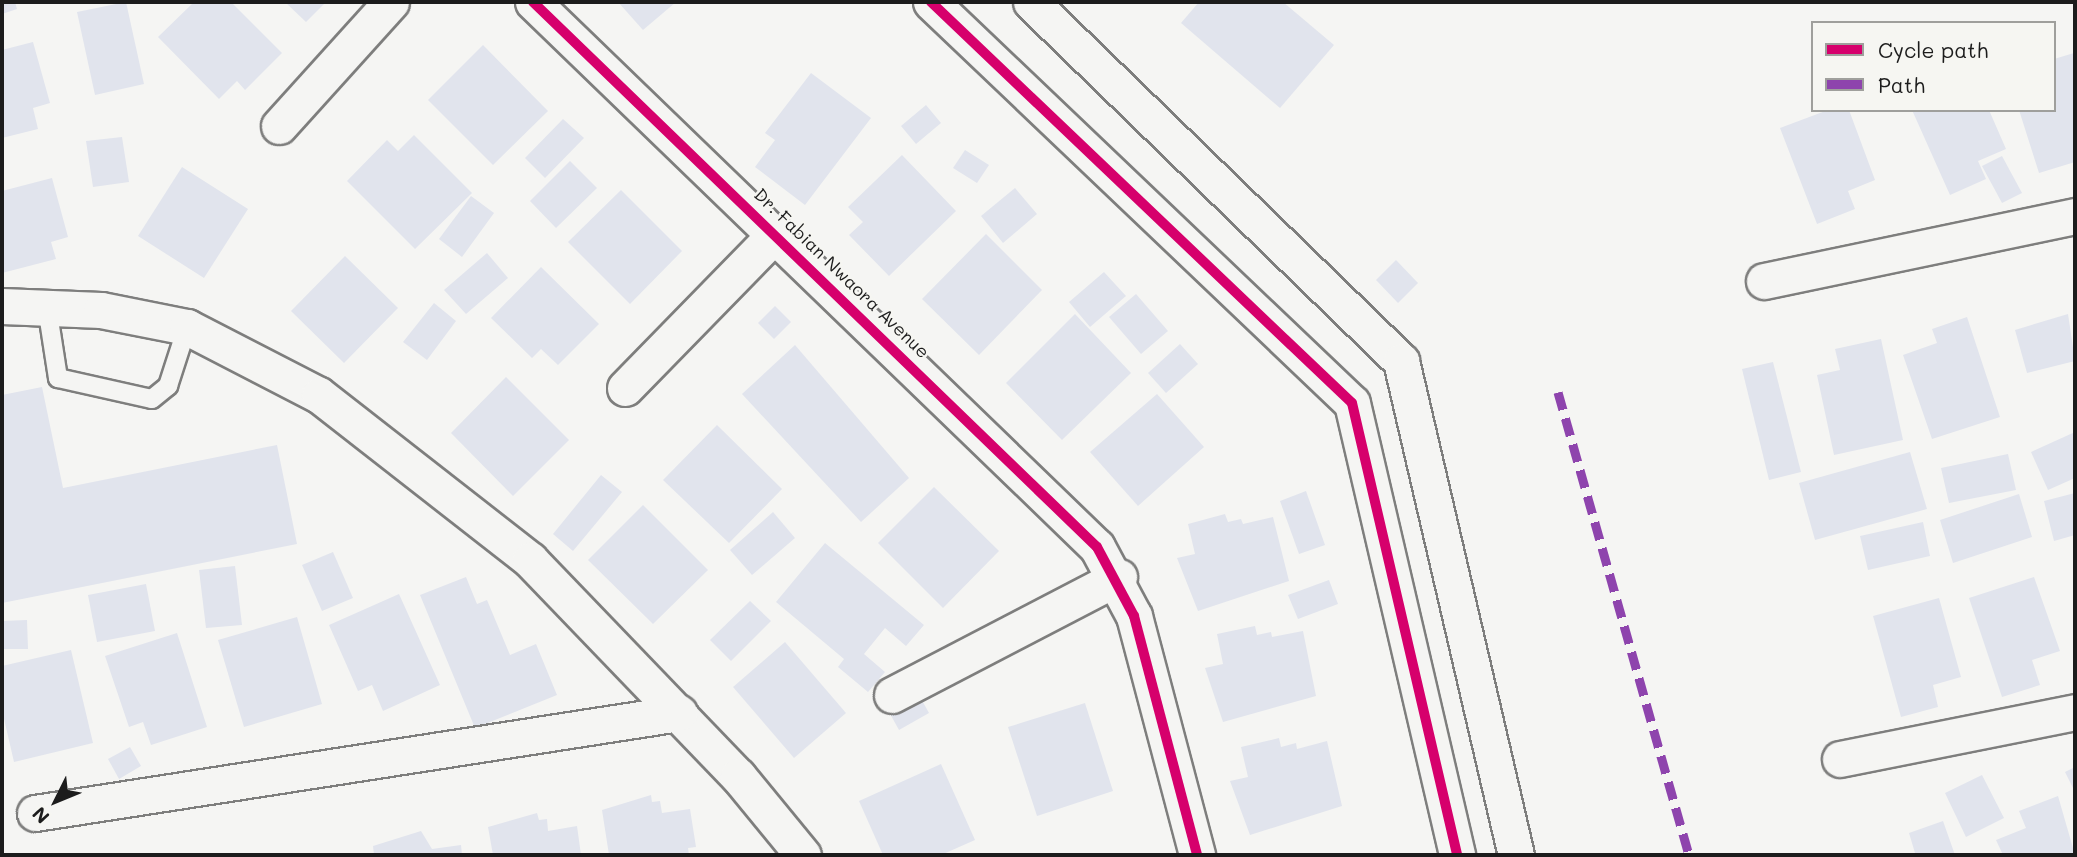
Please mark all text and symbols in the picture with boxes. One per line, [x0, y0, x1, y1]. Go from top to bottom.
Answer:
legend [1811, 21, 2056, 112]
text: Cycle path [1878, 36, 1988, 63]
text: Path [1878, 71, 1925, 98]
street label: Dr. Fabian Nwaora Avenue [750, 184, 934, 362]
north arrow [21, 766, 91, 836]
text: N [26, 802, 54, 829]

